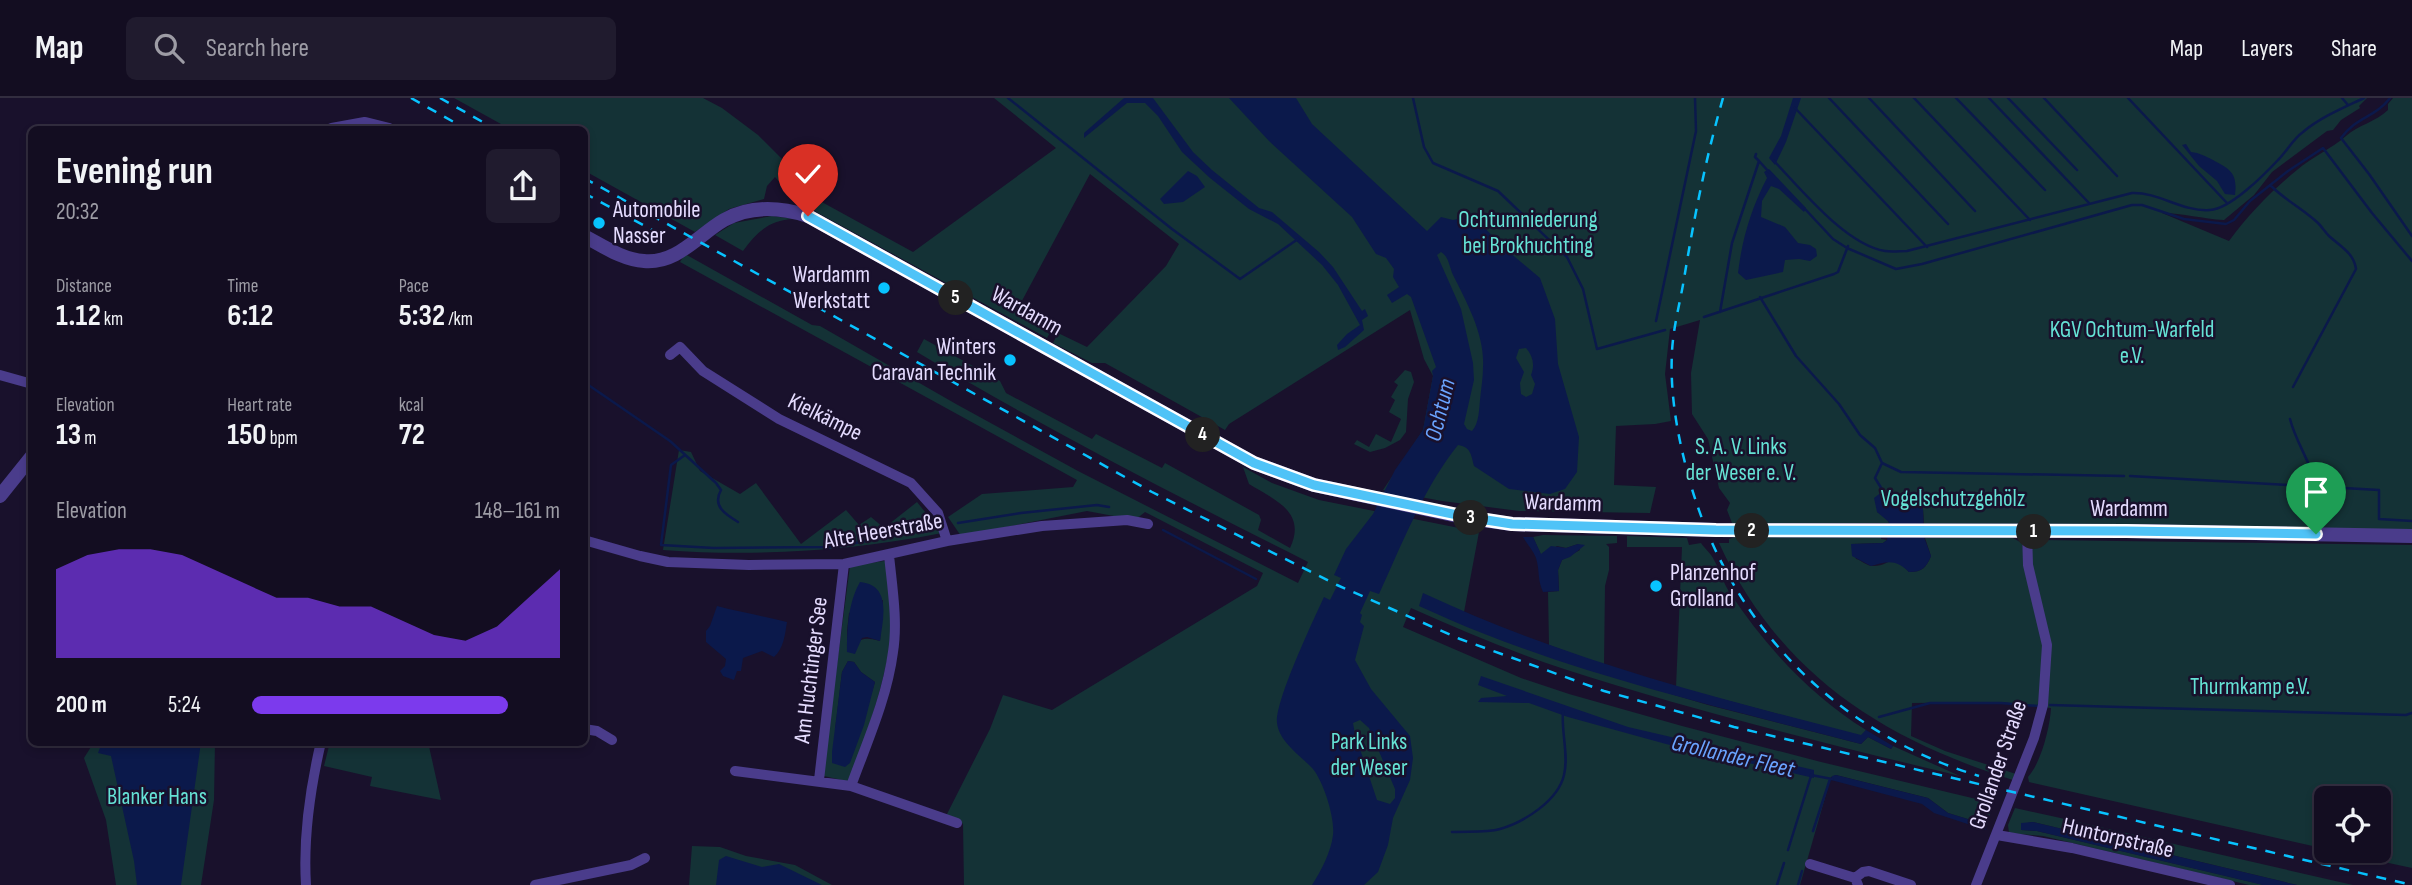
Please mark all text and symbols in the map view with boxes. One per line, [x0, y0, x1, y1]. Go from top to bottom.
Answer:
search box [126, 17, 616, 80]
text: Map [35, 28, 84, 68]
icon: search [150, 29, 188, 67]
text: Search here [206, 33, 309, 64]
text: Map [2170, 34, 2203, 63]
text: Layers [2241, 34, 2293, 63]
text: Share [2331, 34, 2377, 63]
pin [778, 144, 838, 216]
text: Evening run [56, 149, 213, 194]
button: share [486, 149, 560, 223]
icon: check [789, 155, 827, 193]
place label: Automobile Nasser [612, 196, 701, 250]
text: 20:32 [56, 198, 99, 226]
park label: Ochtumniederung bei Brokhuchting [1458, 206, 1598, 260]
marker: Automobile Nasser [591, 215, 607, 231]
place label: Wardamm Werkstatt [793, 261, 870, 315]
text: Distance [56, 275, 112, 298]
text: Time [227, 275, 258, 298]
text: Pace [399, 275, 429, 298]
marker: Wardamm Werkstatt [876, 280, 892, 296]
pin: 5 [939, 280, 974, 316]
street label: Wardamm [986, 280, 1068, 342]
text: 5 [951, 286, 960, 309]
text: 1.12 [56, 298, 101, 334]
text: 6:12 [227, 298, 273, 334]
text: 5:32 [399, 298, 445, 334]
text: km [101, 308, 123, 331]
text: /km [445, 308, 473, 331]
park label: KGV Ochtum-Warfeld e.V. [2050, 316, 2214, 370]
place label: Winters Caravan Technik [872, 333, 996, 387]
marker: Winters Caravan Technik [1002, 352, 1018, 368]
water label: Ochtum [1418, 376, 1462, 444]
street label: Kielkämpe [783, 387, 867, 447]
text: Elevation [56, 394, 115, 417]
text: Heart rate [227, 394, 292, 417]
text: kcal [399, 394, 424, 417]
text: 13 [56, 417, 81, 453]
text: 150 [227, 417, 267, 453]
text: 72 [399, 417, 425, 453]
pin: 4 [1186, 418, 1220, 452]
text: 4 [1198, 423, 1207, 446]
text: m [81, 427, 96, 450]
text: bpm [267, 427, 298, 450]
park label: S. A. V. Links der Weser e. V. [1686, 433, 1796, 487]
pin [2286, 462, 2346, 534]
icon: arrive [2297, 473, 2335, 511]
park label: Vogelschutzgehölz [1881, 485, 2025, 513]
street label: Wardamm [1524, 488, 1602, 518]
street label: Wardamm [2090, 495, 2168, 523]
text: Elevation [56, 497, 127, 525]
text: 148–161 m [475, 497, 560, 525]
pin: 3 [1454, 500, 1488, 536]
text: 3 [1466, 506, 1475, 529]
street label: Alte Heerstraße [821, 507, 944, 555]
pin: 2 [1734, 514, 1770, 548]
pin: 1 [2016, 514, 2052, 550]
text: 2 [1747, 519, 1756, 542]
text: 1 [2030, 520, 2037, 543]
place label: Planzenhof Grolland [1670, 559, 1756, 613]
marker: Planzenhof Grolland [1648, 578, 1664, 594]
street label: Am Huchtinger See [788, 595, 834, 746]
park label: Thurmkamp e.V. [2190, 673, 2310, 701]
text: 200 m [56, 691, 107, 719]
text: 5:24 [168, 691, 201, 719]
street label: Grollander Straße [1963, 697, 2033, 833]
park label: Park Links der Weser [1330, 728, 1408, 782]
water label: Grollander Fleet [1669, 728, 1798, 784]
park label: Blanker Hans [107, 783, 207, 811]
map controls [2314, 786, 2391, 863]
button: locate [2314, 786, 2391, 863]
street label: Huntorpstraße [2060, 812, 2176, 864]

